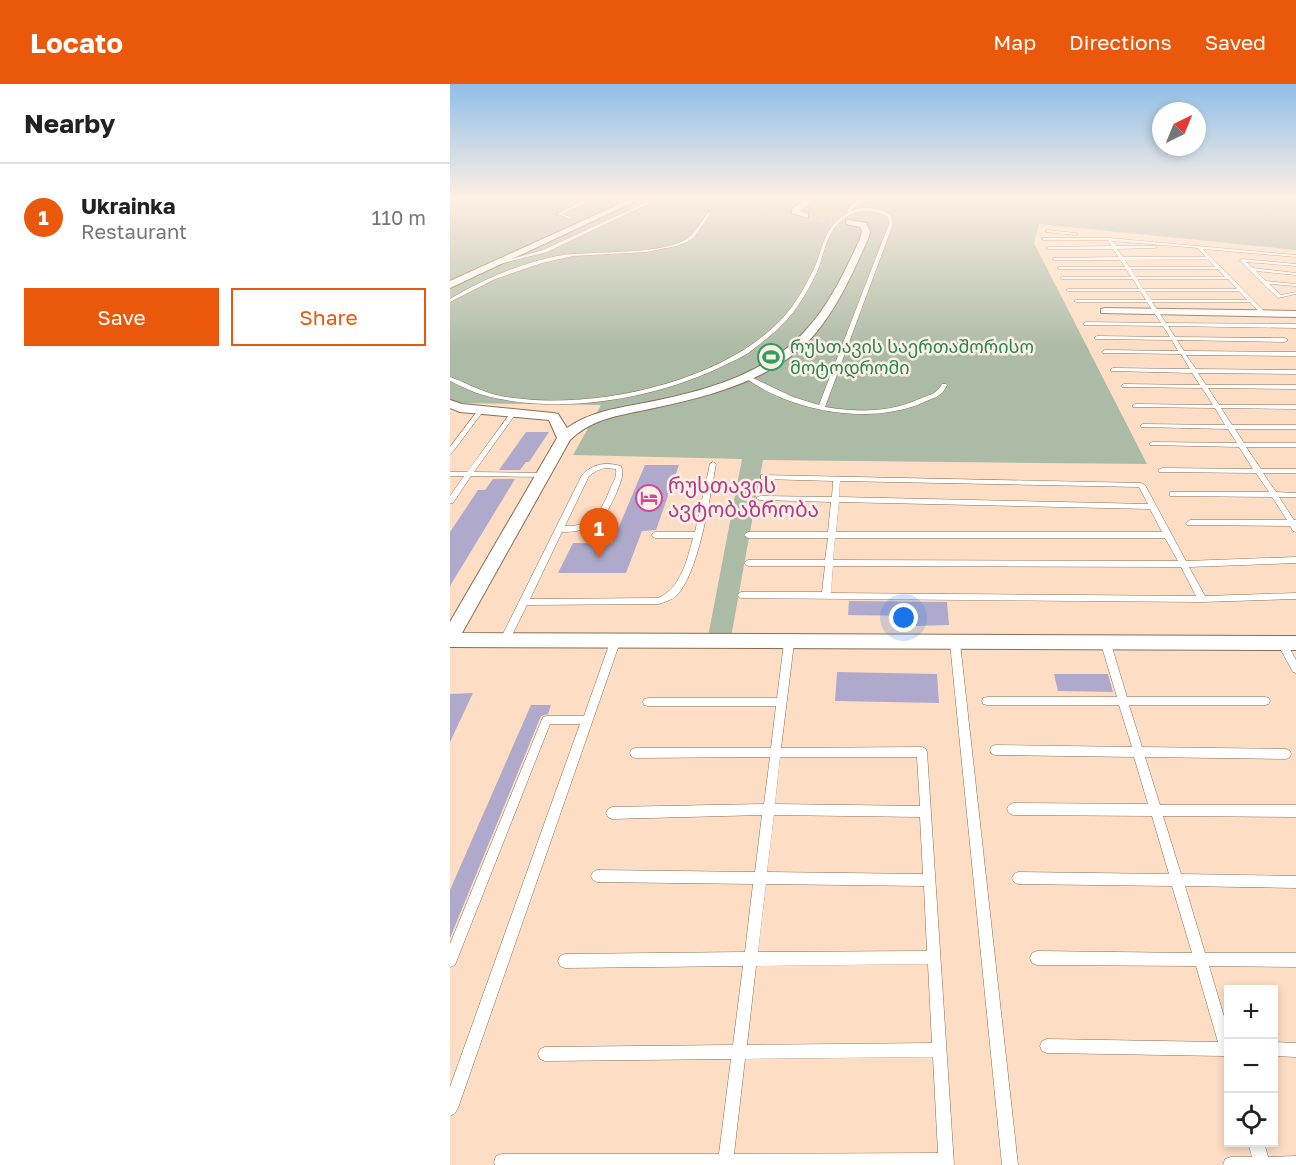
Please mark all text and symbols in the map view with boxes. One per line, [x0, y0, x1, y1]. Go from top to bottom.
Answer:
text: Locato [30, 26, 123, 59]
text: Map [993, 29, 1036, 55]
text: Directions [1069, 29, 1172, 55]
text: Saved [1205, 29, 1266, 55]
north arrow [1152, 102, 1206, 156]
text: Nearby [24, 108, 115, 139]
text: Ukrainka [81, 192, 175, 219]
text: 1 [38, 205, 49, 229]
text: 110 m [372, 205, 426, 229]
text: Restaurant [81, 219, 187, 243]
button: Save [24, 288, 219, 346]
button: Share [231, 288, 426, 346]
place label: რუსთავის საერთაშორისო მოტოდრომი [790, 335, 1034, 379]
sports icon: რუსთავის საერთაშორისო მოტოდრომი [756, 342, 786, 372]
place label: რუსთავის ავტობაზრობა [668, 472, 819, 522]
hotel icon: რუსთავის ავტობაზრობა [634, 483, 664, 513]
pin: 1 [580, 508, 618, 558]
your location [889, 603, 918, 632]
map controls [1224, 985, 1278, 1147]
button: + [1224, 985, 1278, 1039]
button: − [1224, 1039, 1278, 1093]
button: locate [1224, 1093, 1278, 1147]

